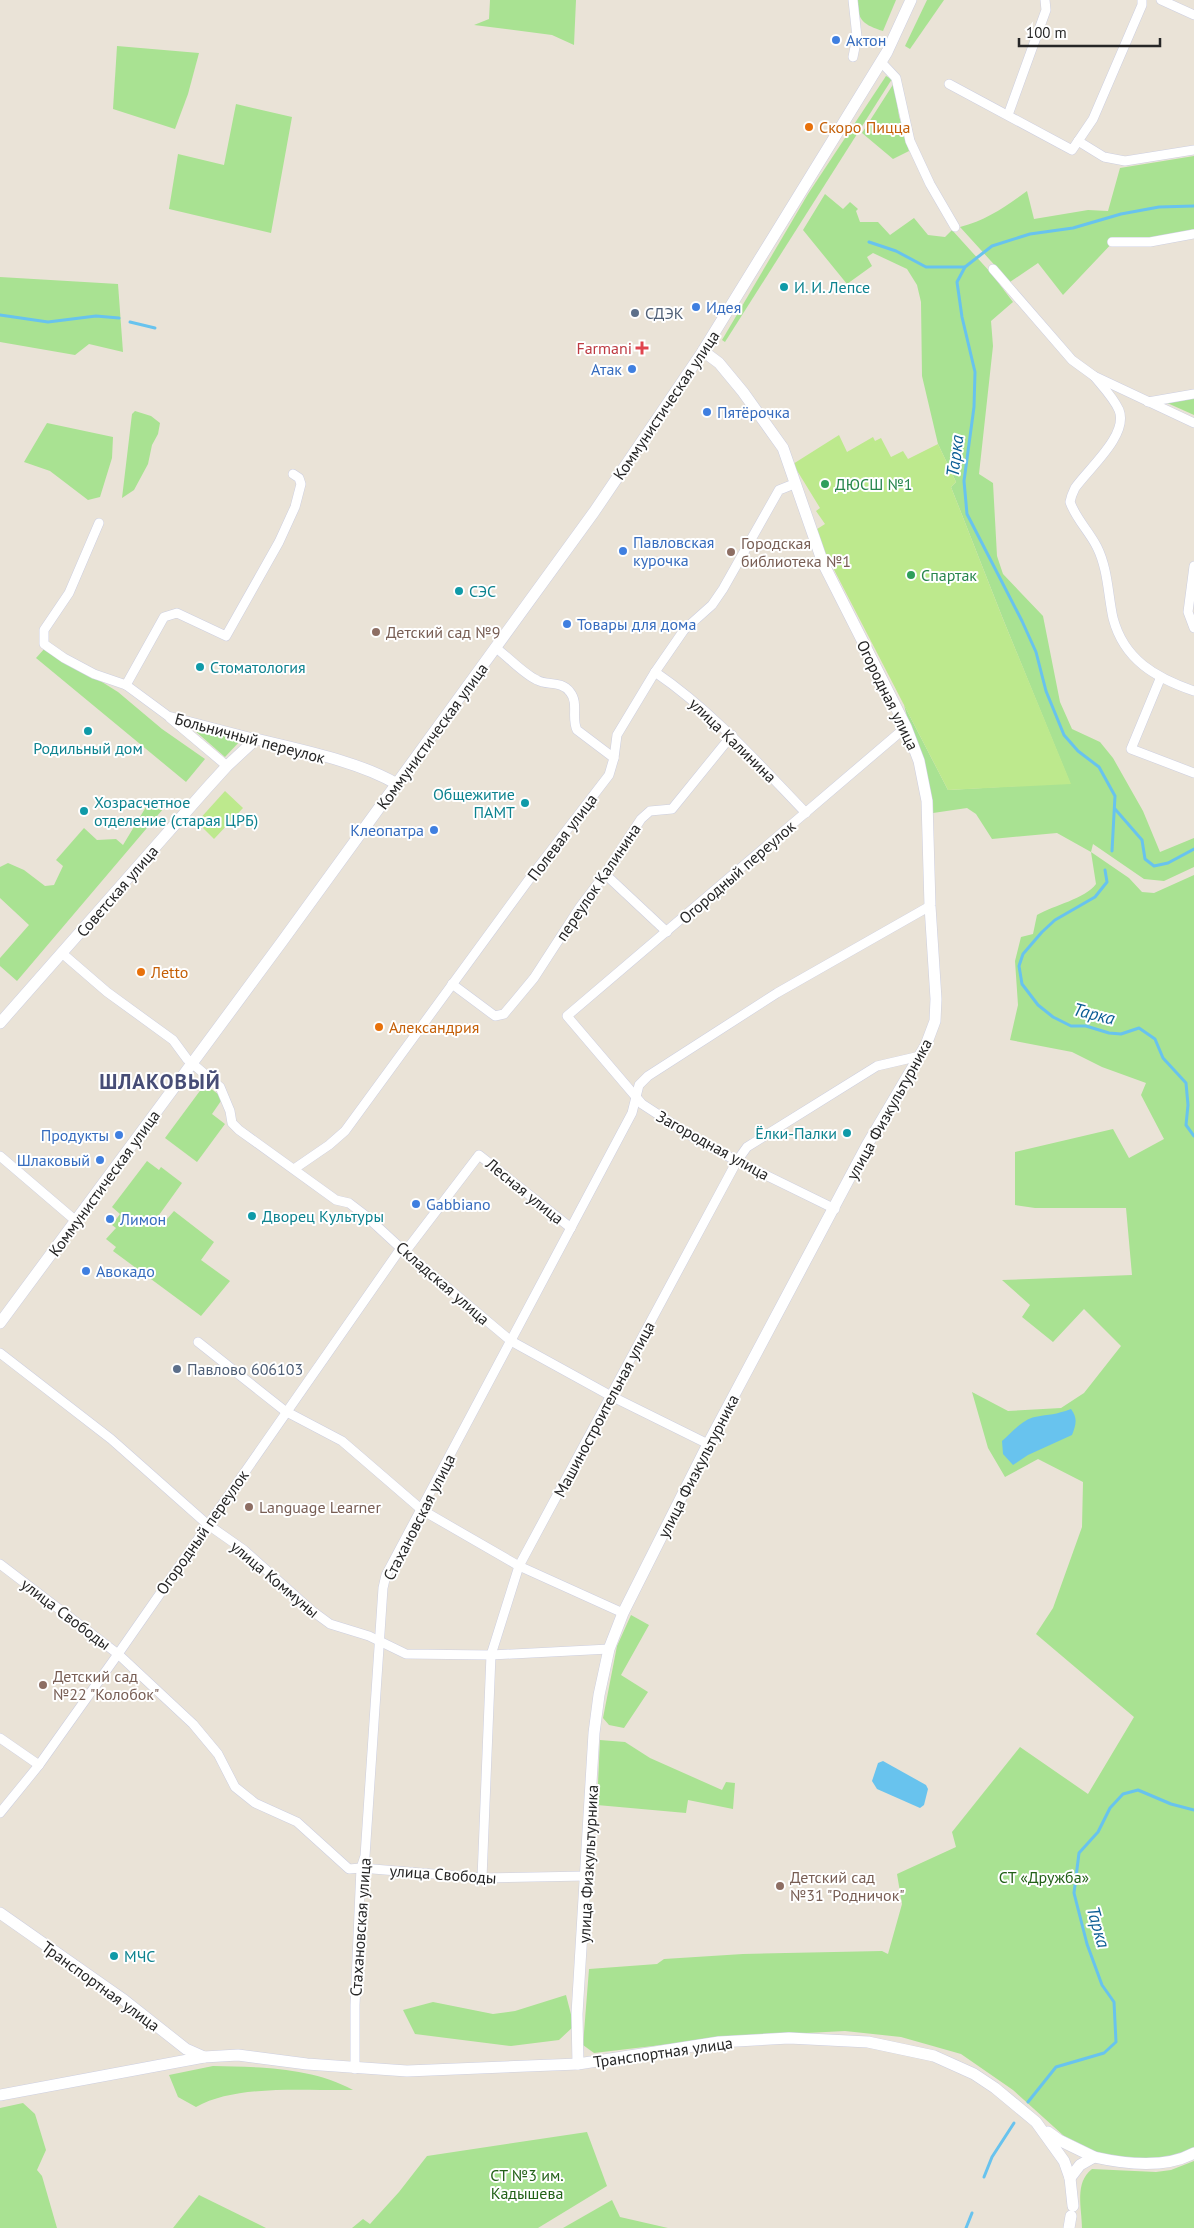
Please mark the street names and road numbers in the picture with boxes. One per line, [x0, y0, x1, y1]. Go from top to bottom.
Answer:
street label: Коммунистическая улица [608, 326, 724, 484]
street label: Огородная улица [853, 637, 923, 753]
street label: Коммунистическая улица [372, 659, 492, 813]
street label: улица Калинина [685, 693, 781, 787]
street label: Больничный переулок [173, 708, 328, 768]
street label: Полевая улица [523, 790, 601, 884]
street label: Огородный переулок [675, 816, 800, 928]
street label: переулок Калинина [551, 819, 645, 945]
street label: Советская улица [72, 841, 162, 941]
street label: улица Физкультурника [842, 1035, 936, 1183]
street label: Коммунистическая улица [44, 1106, 164, 1260]
street label: Загородная улица [653, 1106, 773, 1184]
street label: Лесная улица [481, 1153, 568, 1228]
street label: Складская улица [392, 1237, 494, 1329]
street label: Машиностроительная улица [549, 1318, 659, 1500]
street label: улица Физкультурника [653, 1391, 743, 1541]
street label: Стахановская улица [378, 1450, 460, 1584]
street label: Огородный переулок [151, 1465, 253, 1598]
street label: улица Коммуны [227, 1536, 323, 1622]
street label: улица Свободы [17, 1574, 115, 1654]
street label: улица Физкультурника [574, 1784, 602, 1944]
street label: Стахановская улица [345, 1857, 375, 1997]
street label: улица Свободы [389, 1860, 497, 1888]
street label: Транспортная улица [38, 1937, 164, 2035]
street label: Транспортная улица [592, 2032, 734, 2072]

